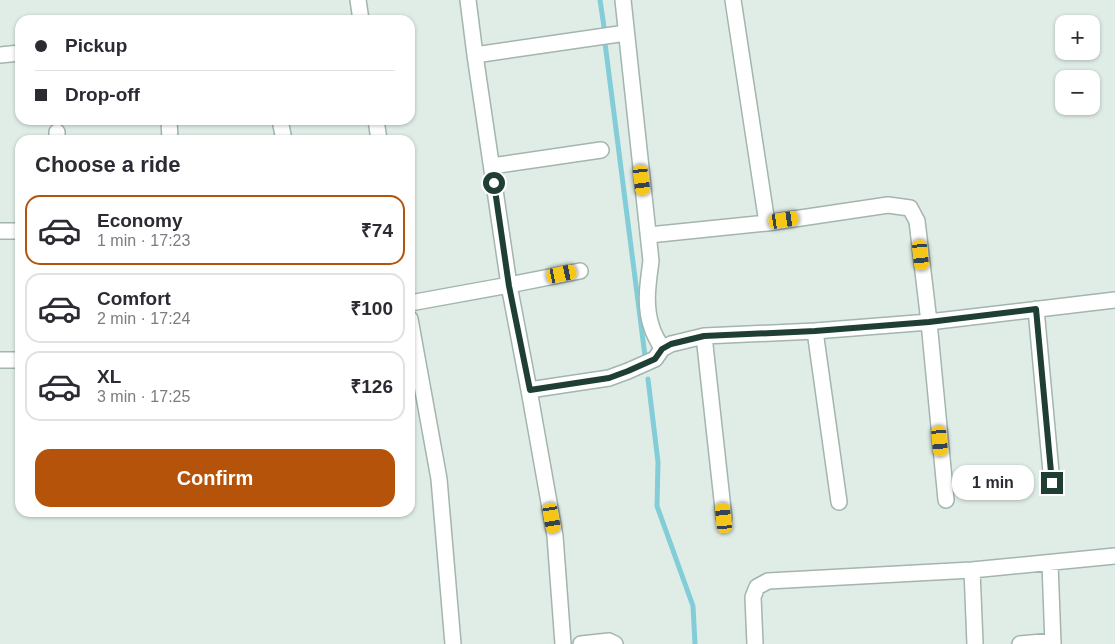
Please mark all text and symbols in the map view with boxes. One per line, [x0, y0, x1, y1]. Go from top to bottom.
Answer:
map controls [1055, 15, 1100, 115]
button: + [1055, 15, 1100, 60]
text: Pickup [65, 35, 127, 56]
button: − [1055, 70, 1100, 115]
text: Drop-off [65, 84, 140, 105]
text: Choose a ride [35, 152, 180, 177]
car [632, 164, 651, 196]
route start [483, 172, 505, 194]
icon: car [37, 208, 82, 253]
text: Economy [97, 210, 183, 231]
car [768, 210, 799, 230]
text: ₹74 [361, 220, 393, 241]
text: 1 min · 17:23 [97, 232, 190, 249]
car [911, 239, 930, 271]
car [545, 264, 578, 284]
icon: car [37, 286, 82, 331]
text: Comfort [97, 288, 171, 309]
text: ₹100 [350, 298, 393, 319]
text: 2 min · 17:24 [97, 310, 190, 327]
icon: car [37, 364, 82, 409]
text: XL [97, 366, 121, 387]
text: ₹126 [350, 376, 393, 397]
text: 3 min · 17:25 [97, 388, 190, 405]
car [931, 425, 948, 457]
button: Confirm [35, 449, 395, 507]
callout: 1 min [952, 466, 1034, 500]
route end [1041, 472, 1063, 494]
text: 1 min [972, 474, 1014, 491]
car [542, 502, 561, 534]
car [714, 502, 733, 534]

